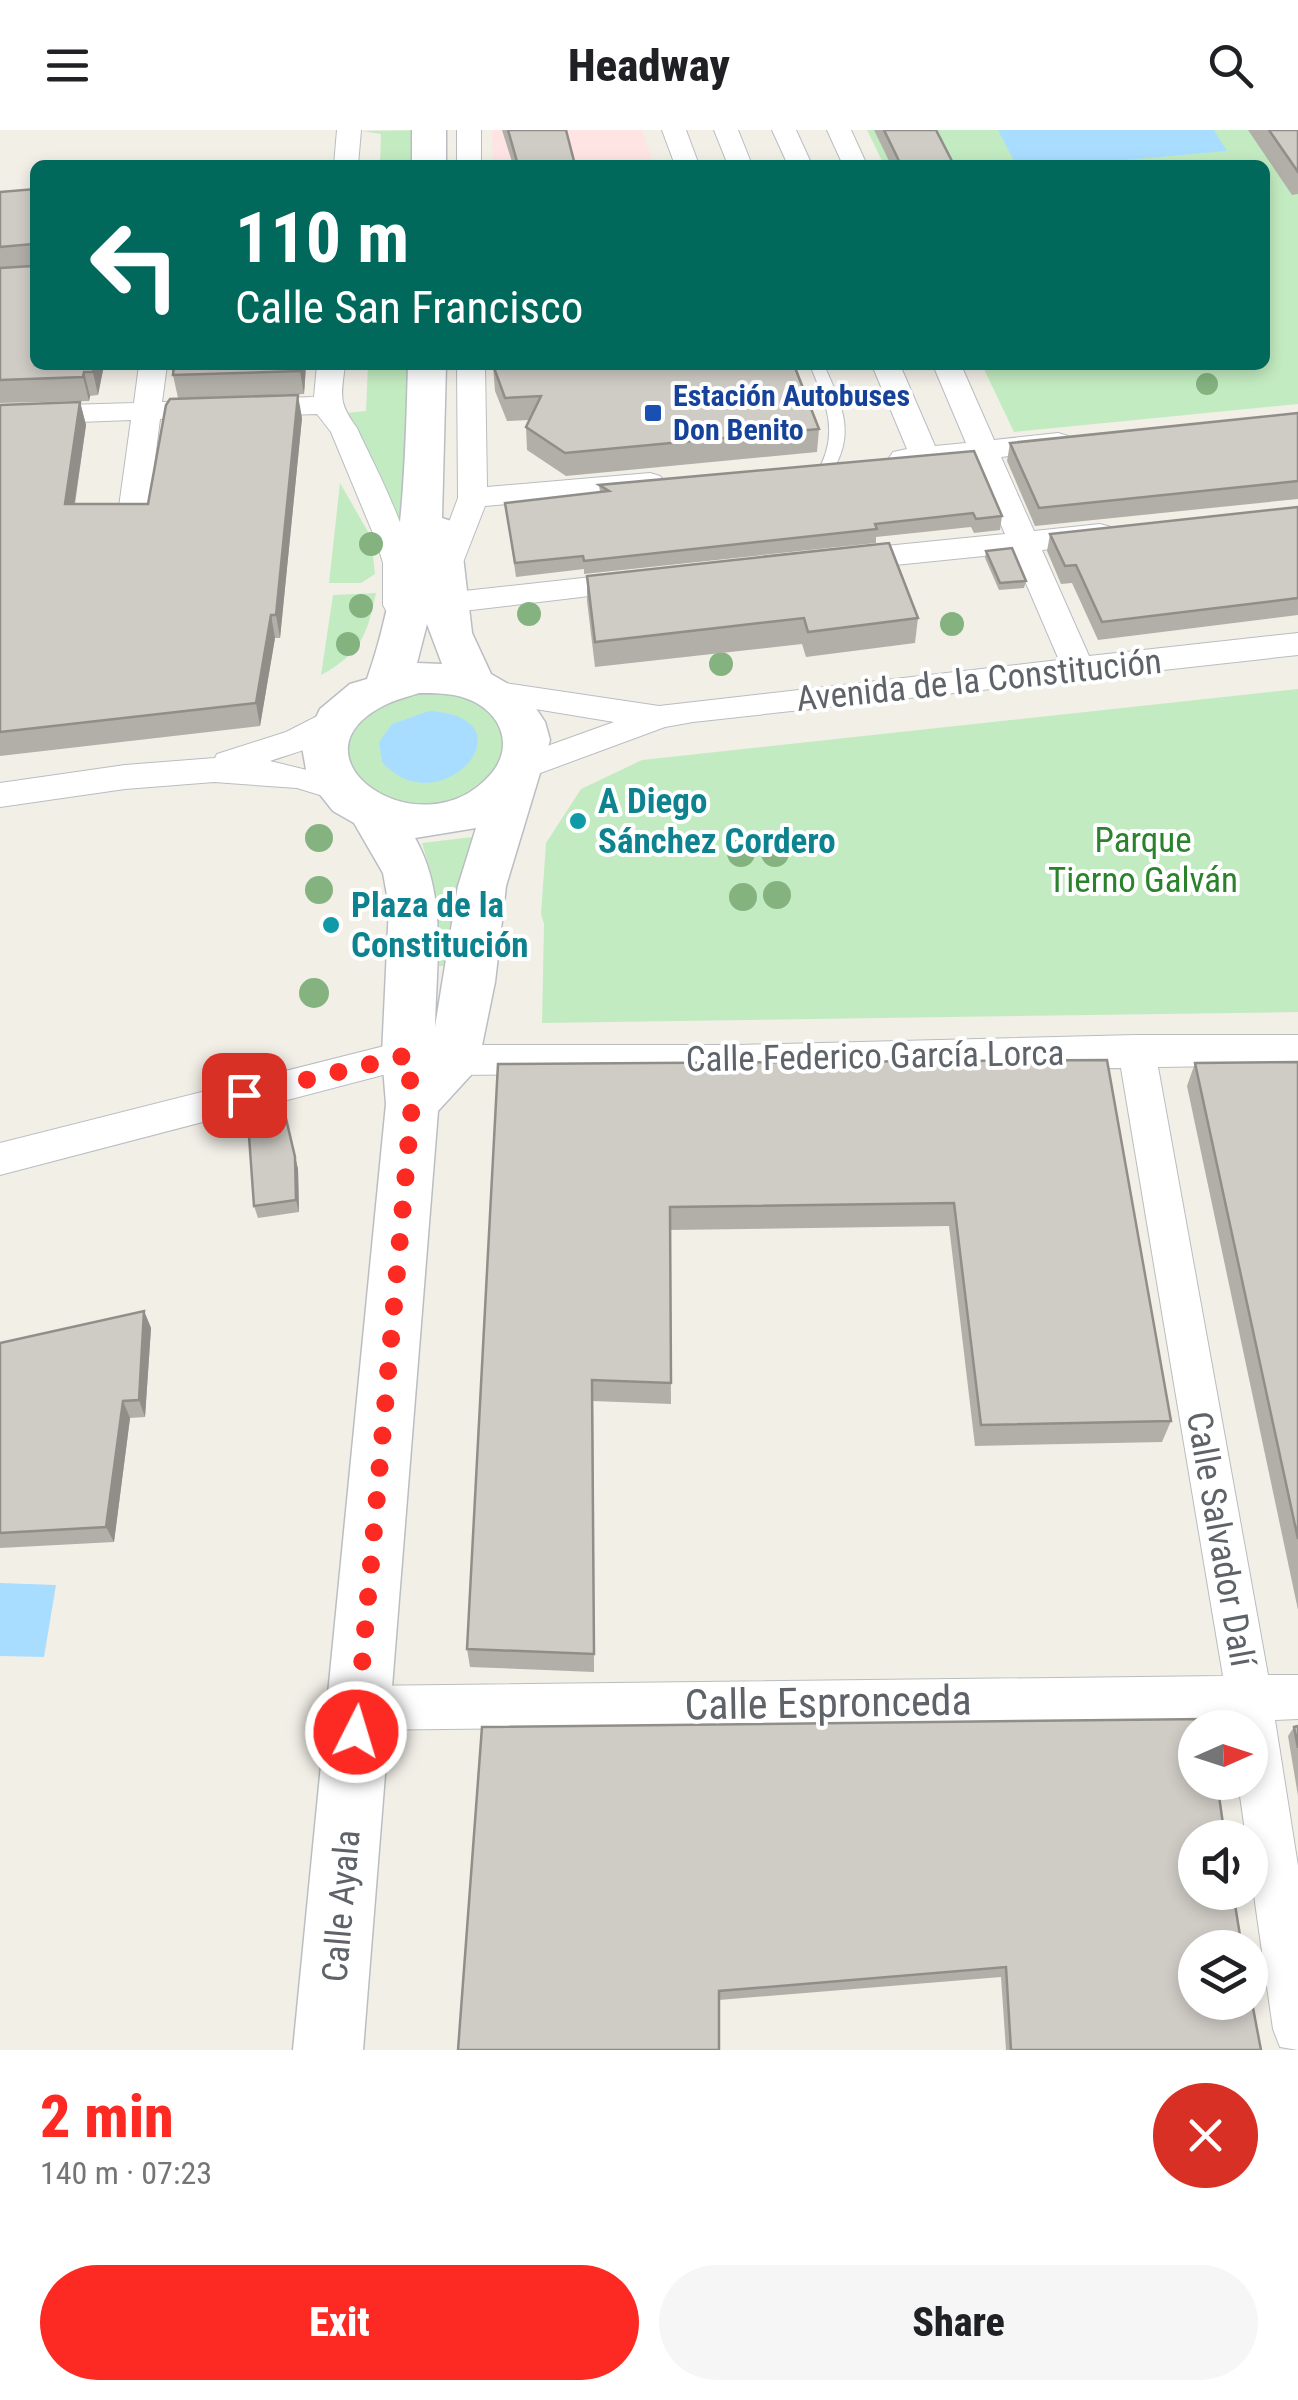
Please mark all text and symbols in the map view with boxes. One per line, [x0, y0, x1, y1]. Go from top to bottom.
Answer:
icon: menu [40, 38, 95, 93]
icon: search [1203, 38, 1258, 93]
text: Headway [568, 39, 730, 92]
text: 110 m [235, 197, 409, 279]
icon: left [70, 200, 200, 330]
text: Calle San Francisco [235, 281, 583, 334]
place label: Estación Autobuses Don Benito [673, 378, 910, 447]
marker: Estación Autobuses Don Benito [642, 402, 664, 424]
street label: Avenida de la Constitución [794, 641, 1164, 720]
place label: A Diego Sánchez Cordero [598, 781, 836, 862]
marker: A Diego Sánchez Cordero [567, 810, 589, 832]
park label: Parque Tierno Galván [1048, 820, 1238, 901]
place label: Plaza de la Constitución [351, 885, 529, 966]
marker: Plaza de la Constitución [320, 914, 342, 936]
street label: Calle Federico García Lorca [685, 1033, 1065, 1080]
pin [202, 1053, 287, 1138]
icon: arrive [217, 1068, 272, 1123]
street label: Calle Salvador Dalí [1178, 1408, 1263, 1672]
street label: Calle Espronceda [684, 1675, 972, 1730]
position arrow [304, 1680, 408, 1784]
north arrow [1178, 1710, 1268, 1800]
map controls [1178, 1710, 1268, 2020]
button: sound [1178, 1820, 1268, 1910]
street label: Calle Ayala [314, 1828, 369, 1984]
button: layers [1178, 1930, 1268, 2020]
text: 2 min [40, 2081, 174, 2152]
button: close [1153, 2083, 1258, 2188]
text: 140 m · 07:23 [40, 2154, 212, 2192]
button: Exit [40, 2265, 639, 2380]
button: Share [659, 2265, 1258, 2380]

